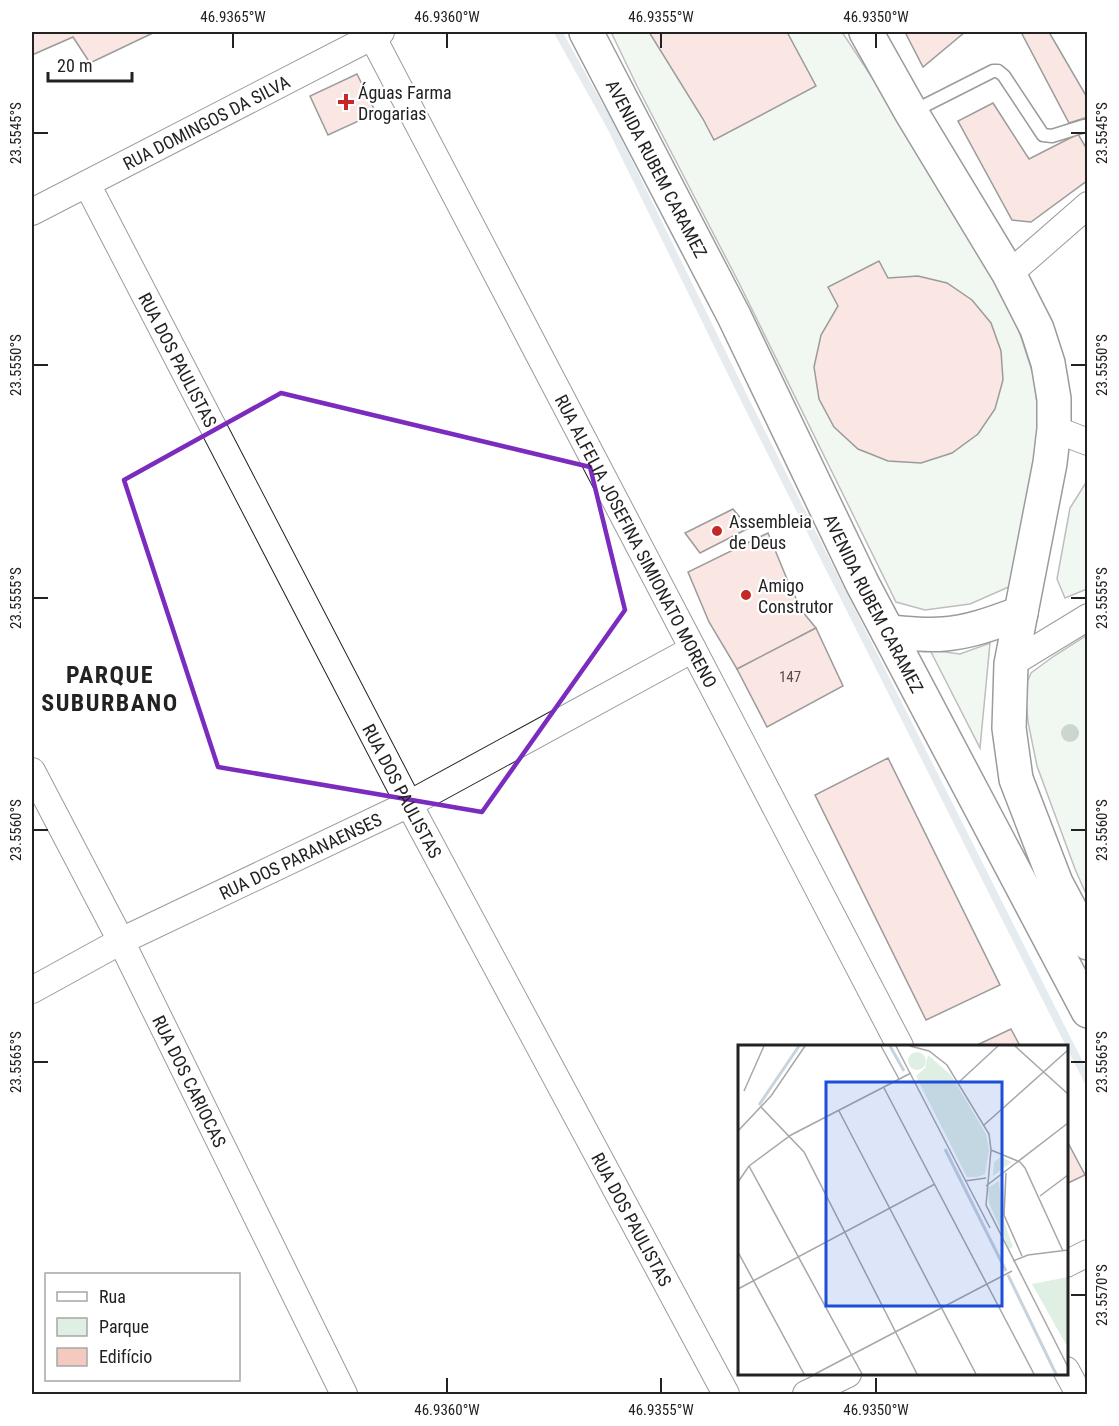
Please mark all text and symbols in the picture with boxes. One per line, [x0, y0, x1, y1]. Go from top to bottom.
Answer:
text: 46.9365°W [200, 8, 266, 26]
text: 46.9360°W [414, 8, 480, 26]
text: 46.9355°W [628, 8, 694, 26]
text: 46.9350°W [843, 8, 909, 26]
scale bar [48, 45, 132, 83]
text: 20 m [57, 55, 92, 76]
street label: RUA DOMINGOS DA SILVA [119, 70, 294, 174]
street label: AVENIDA RUBEM CARAMEZ [602, 76, 712, 261]
place label: Águas Farma Drogarias [358, 82, 452, 124]
marker: Águas Farma Drogarias [339, 95, 353, 109]
text: 23.5545°S [7, 102, 25, 164]
text: 23.5545°S [1093, 102, 1111, 164]
street label: RUA DOS PAULISTAS [135, 289, 222, 430]
text: 23.5550°S [7, 334, 25, 396]
text: 23.5550°S [1093, 334, 1111, 396]
street label: RUA ALFELIA JOSEFINA SIMIONATO MORENO [551, 391, 722, 691]
place label: Assembleia de Deus [729, 511, 812, 553]
street label: AVENIDA RUBEM CARAMEZ [820, 511, 928, 696]
marker: Assembleia de Deus [710, 524, 724, 538]
text: 23.5555°S [7, 567, 25, 629]
text: 23.5555°S [1093, 567, 1111, 629]
place label: Amigo Construtor [758, 575, 834, 617]
marker: Amigo Construtor [739, 588, 753, 602]
district label: PARQUE SUBURBANO [41, 661, 179, 717]
house number: 147 [779, 668, 801, 686]
street label: RUA DOS PAULISTAS [359, 720, 446, 862]
text: 23.5560°S [7, 799, 25, 861]
text: 23.5560°S [1093, 799, 1111, 861]
street label: RUA DOS PARANAENSES [216, 808, 385, 903]
street label: RUA DOS CARIOCAS [149, 1012, 231, 1150]
text: 23.5565°S [7, 1031, 25, 1093]
text: 23.5565°S [1093, 1031, 1111, 1093]
inset map [738, 1045, 1068, 1375]
street label: RUA DOS PAULISTAS [588, 1149, 677, 1290]
text: 23.5570°S [1093, 1264, 1111, 1326]
legend [45, 1273, 240, 1381]
text: Rua [99, 1286, 126, 1307]
text: Parque [99, 1316, 149, 1337]
text: Edifício [99, 1346, 152, 1367]
text: 46.9360°W [414, 1401, 480, 1419]
text: 46.9355°W [628, 1401, 694, 1419]
text: 46.9350°W [843, 1401, 909, 1419]

